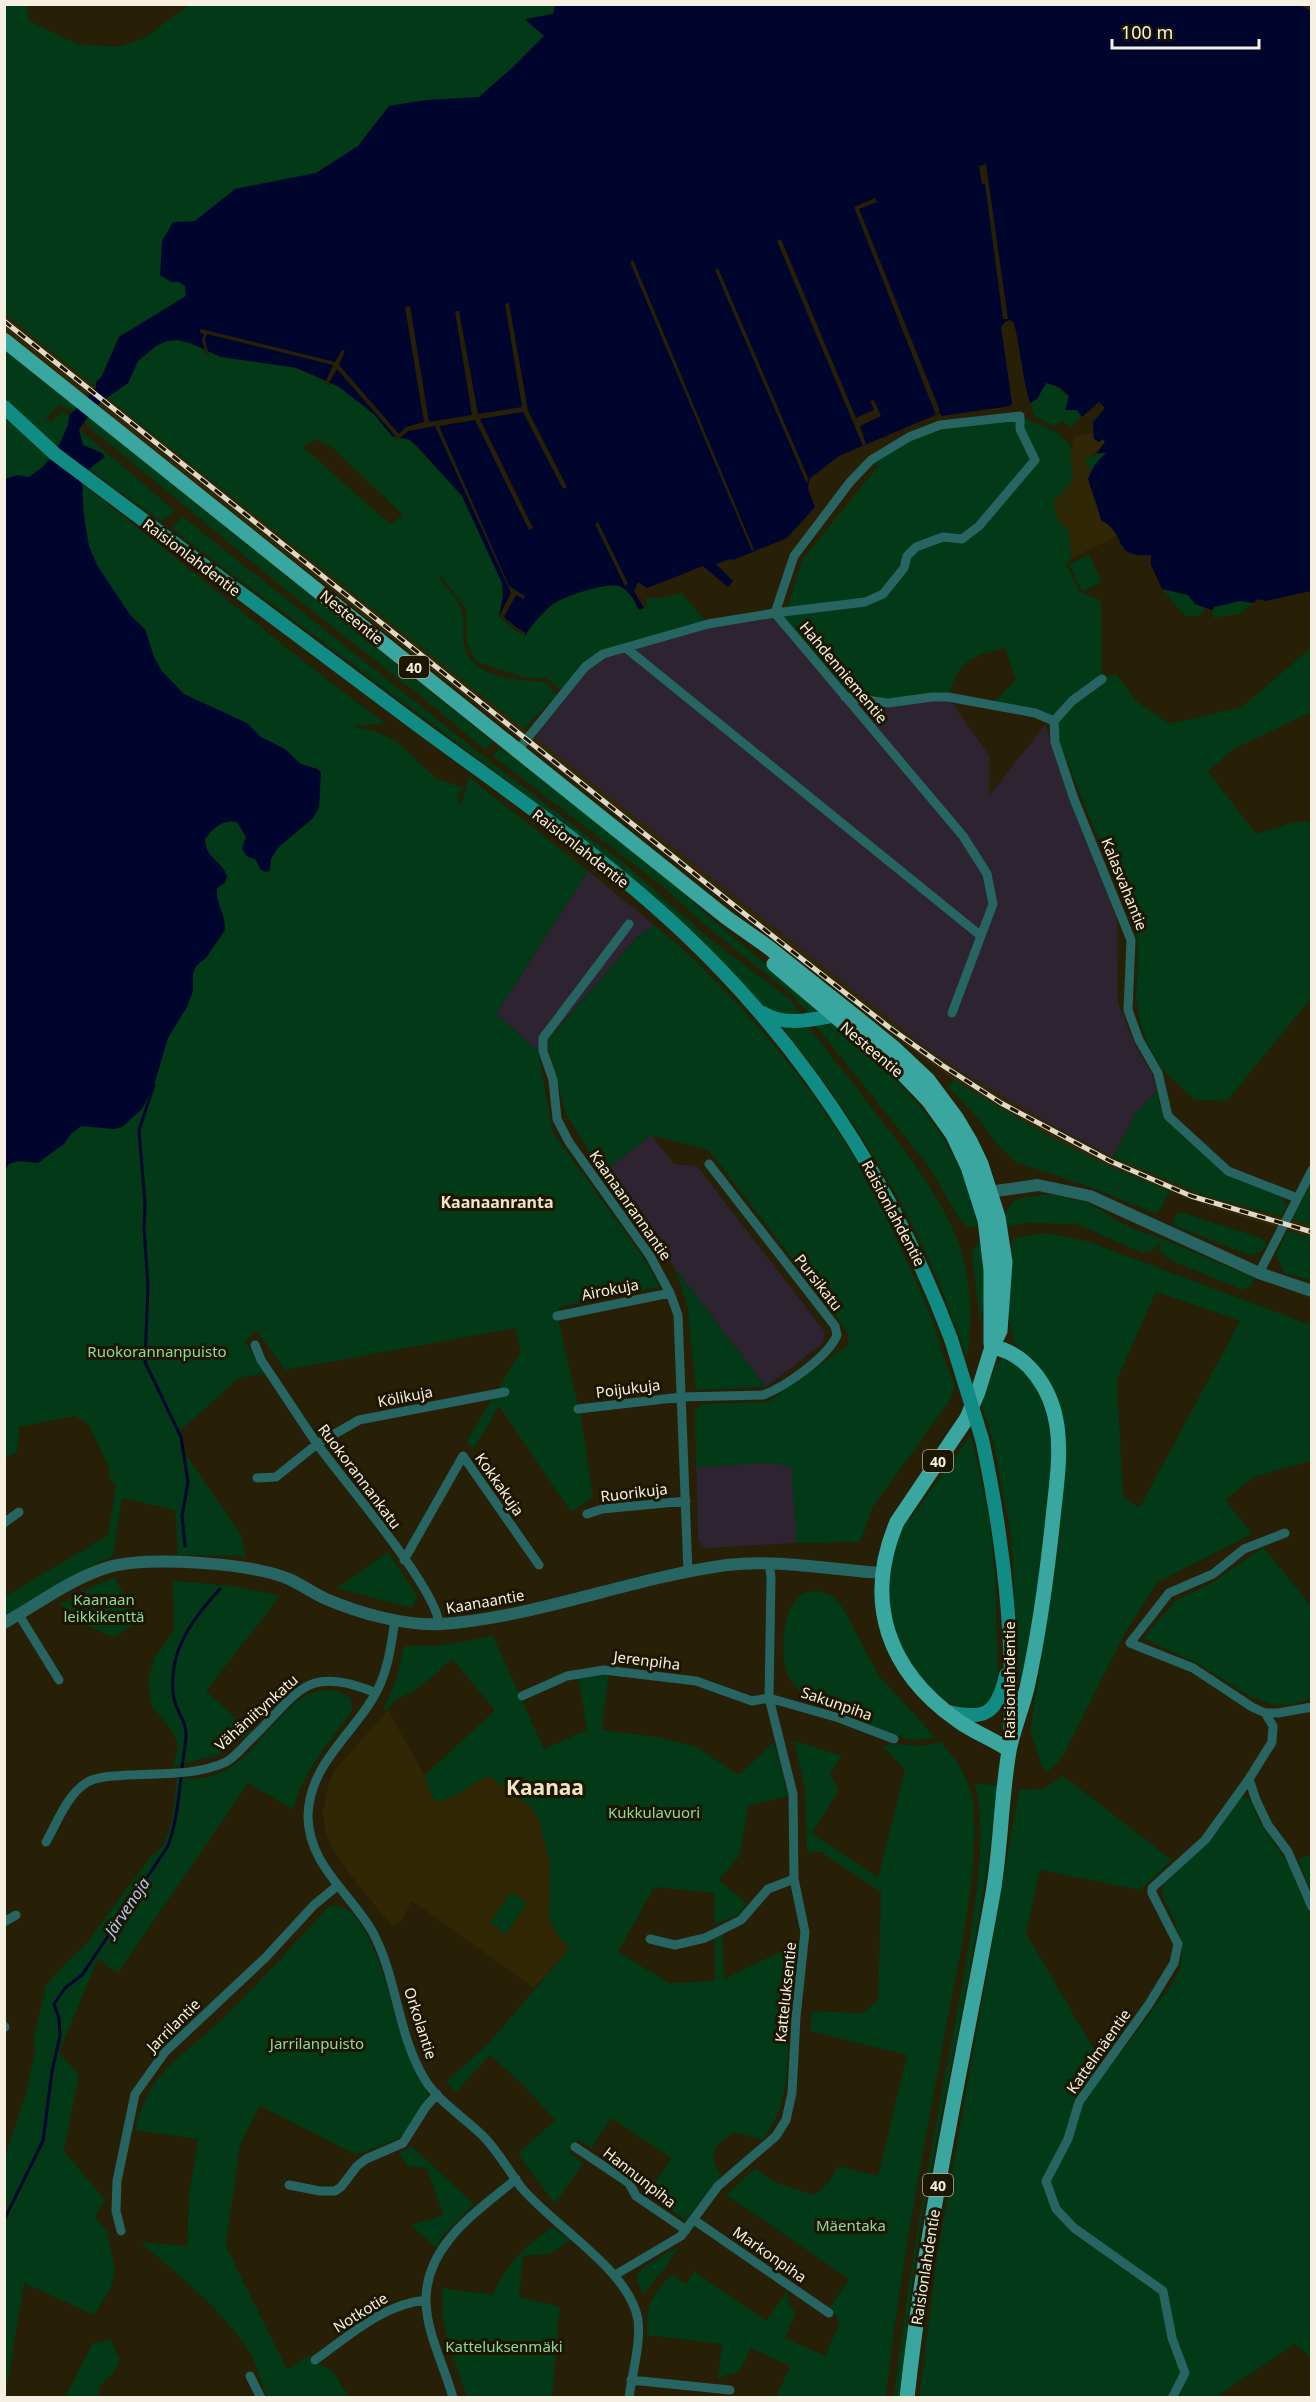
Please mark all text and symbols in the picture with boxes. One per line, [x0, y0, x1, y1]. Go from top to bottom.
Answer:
scale bar [1112, 12, 1259, 50]
text: 100 m [1121, 20, 1173, 44]
street label: Raisionlahdentie [139, 514, 245, 600]
street label: Nesteentie [316, 585, 388, 649]
street label: Hahdenniementie [796, 617, 892, 727]
road number: 40 [399, 656, 429, 678]
street label: Raisionlahdentie [529, 804, 633, 892]
street label: Kalasvahantie [1097, 835, 1153, 933]
street label: Nesteentie [836, 1017, 908, 1081]
street label: Kaanaanrannantie [586, 1146, 676, 1264]
street label: Raisionlahdentie [858, 1157, 930, 1269]
district label: Kaanaanranta [440, 1191, 554, 1213]
street label: Pursikatu [791, 1250, 847, 1314]
street label: Airokuja [580, 1274, 640, 1304]
park label: Ruokorannanpuisto [87, 1341, 227, 1361]
street label: Poijukuja [595, 1374, 661, 1402]
street label: Kölikuja [376, 1381, 434, 1411]
street label: Ruokorannankatu [314, 1420, 406, 1532]
street label: Kokkakuja [471, 1449, 529, 1519]
road number: 40 [923, 1450, 953, 1472]
street label: Ruorikuja [599, 1478, 669, 1506]
street label: Kaanaantie [444, 1584, 526, 1618]
park label: Kaanaan leikkikenttä [63, 1589, 145, 1626]
street label: Raisionlahdentie [999, 1621, 1019, 1739]
street label: Jerenpiha [611, 1646, 681, 1674]
street label: Vähäniitynkatu [210, 1669, 302, 1755]
street label: Sakunpiha [799, 1682, 875, 1724]
district label: Kaanaa [506, 1773, 584, 1801]
park label: Kukkulavuori [608, 1802, 700, 1822]
water label: Järvenoja [98, 1873, 155, 1943]
street label: Katteluksentie [770, 1941, 800, 2043]
street label: Orkolantie [400, 1985, 442, 2061]
street label: Jarrilantie [140, 1994, 204, 2058]
street label: Kattelmäentie [1061, 2005, 1135, 2097]
park label: Jarrilanpuisto [268, 2033, 364, 2053]
street label: Hannunpiha [599, 2142, 681, 2212]
road number: 40 [923, 2174, 953, 2196]
street label: Raisionlahdentie [906, 2208, 944, 2326]
park label: Mäentaka [816, 2215, 886, 2235]
street label: Markonpiha [729, 2221, 811, 2287]
street label: Notkotie [329, 2287, 391, 2337]
park label: Katteluksenmäki [445, 2336, 563, 2356]

